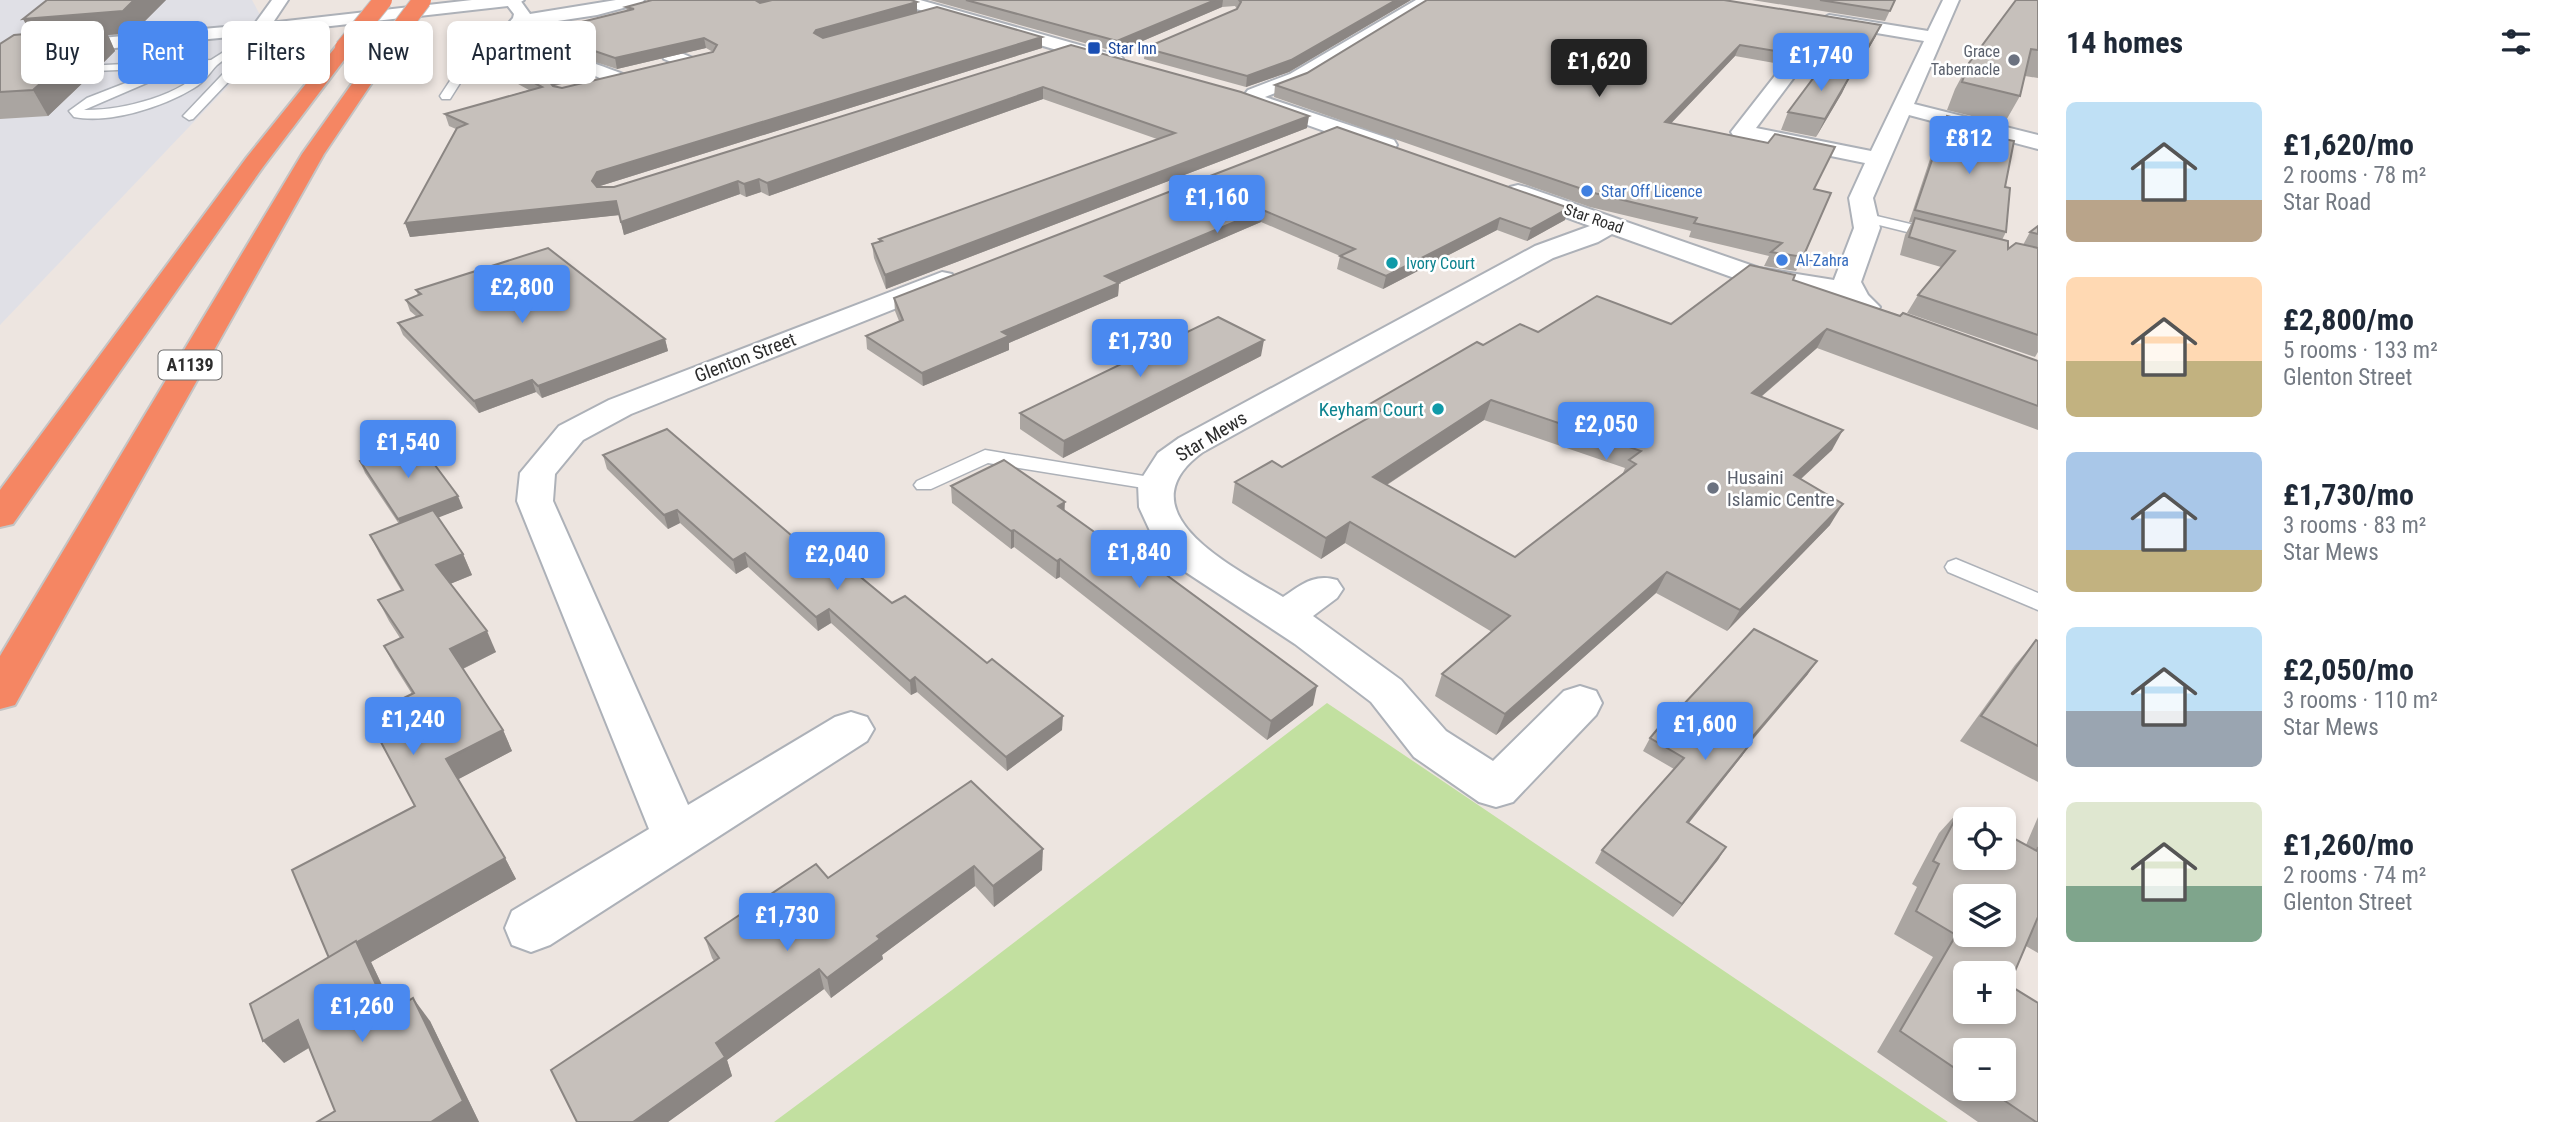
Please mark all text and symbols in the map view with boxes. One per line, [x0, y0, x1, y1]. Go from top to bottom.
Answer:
chip: Buy [21, 21, 104, 84]
chip: Rent [118, 21, 208, 84]
chip: Filters [222, 21, 330, 84]
chip: New [344, 21, 433, 84]
chip: Apartment [447, 21, 596, 84]
icon: filters [2497, 23, 2535, 61]
text: 14 homes [2066, 25, 2183, 60]
pin: £1,740 [1764, 34, 1878, 93]
place label: Star Inn [1108, 39, 1157, 58]
marker: Star Inn [1086, 40, 1102, 56]
pin: £1,620 [1542, 40, 1656, 99]
text: £1,740 [1789, 42, 1853, 69]
place label: Grace Tabernacle [1931, 42, 2000, 79]
text: £1,620 [1567, 48, 1631, 75]
marker: Grace Tabernacle [2006, 52, 2022, 68]
pin: £812 [1928, 116, 2010, 176]
text: £812 [1946, 125, 1992, 152]
text: £1,620/mo [2283, 127, 2414, 162]
icon: home [2122, 130, 2206, 214]
text: 2 rooms · 78 m² [2283, 162, 2426, 189]
pin: £1,160 [1160, 176, 1274, 235]
place label: Star Off Licence [1601, 182, 1702, 201]
marker: Star Off Licence [1579, 183, 1595, 199]
text: £1,160 [1185, 184, 1249, 211]
text: Star Road [2283, 189, 2371, 216]
street label: Star Road [1562, 199, 1626, 237]
place label: Al-Zahra [1796, 251, 1849, 270]
marker: Al-Zahra [1774, 252, 1790, 268]
place label: Ivory Court [1406, 254, 1475, 273]
marker: Ivory Court [1384, 255, 1400, 271]
pin: £2,800 [465, 266, 579, 325]
text: £2,800 [490, 274, 554, 301]
text: £2,800/mo [2283, 302, 2414, 337]
icon: home [2122, 305, 2206, 389]
pin: £1,730 [1083, 320, 1197, 379]
street label: Glenton Street [691, 328, 799, 387]
text: £1,730 [1108, 328, 1172, 355]
text: 5 rooms · 133 m² [2283, 337, 2438, 364]
road number: A1139 [158, 351, 222, 380]
text: Glenton Street [2283, 364, 2412, 391]
place label: Keyham Court [1319, 398, 1424, 421]
marker: Keyham Court [1430, 401, 1446, 417]
pin: £2,050 [1549, 402, 1663, 462]
street label: Star Mews [1171, 406, 1251, 467]
text: £2,050 [1574, 411, 1638, 438]
pin: £1,540 [351, 420, 465, 480]
text: £1,540 [376, 429, 440, 456]
place label: Husaini Islamic Centre [1727, 466, 1835, 511]
text: £1,730/mo [2283, 477, 2414, 512]
marker: Husaini Islamic Centre [1705, 480, 1721, 496]
icon: home [2122, 480, 2206, 564]
text: 3 rooms · 83 m² [2283, 512, 2426, 539]
pin: £1,840 [1082, 530, 1196, 590]
pin: £2,040 [780, 532, 894, 592]
text: £1,840 [1107, 539, 1171, 566]
text: Star Mews [2283, 539, 2379, 566]
text: £2,040 [805, 541, 869, 568]
text: £2,050/mo [2283, 652, 2414, 687]
icon: home [2122, 655, 2206, 739]
text: 3 rooms · 110 m² [2283, 687, 2438, 714]
pin: £1,240 [356, 698, 470, 757]
pin: £1,600 [1648, 702, 1762, 762]
text: £1,240 [381, 706, 445, 733]
text: £1,600 [1673, 711, 1737, 738]
text: Star Mews [2283, 714, 2379, 741]
map controls [1953, 807, 2016, 1101]
button: locate [1953, 807, 2016, 870]
text: £1,260/mo [2283, 827, 2414, 862]
icon: home [2122, 830, 2206, 914]
text: 2 rooms · 74 m² [2283, 862, 2426, 889]
button: layers [1953, 884, 2016, 947]
text: Glenton Street [2283, 889, 2412, 916]
pin: £1,730 [730, 894, 844, 953]
text: £1,730 [755, 902, 819, 929]
button: + [1953, 961, 2016, 1024]
pin: £1,260 [305, 984, 419, 1044]
text: £1,260 [330, 993, 394, 1020]
button: − [1953, 1038, 2016, 1101]

